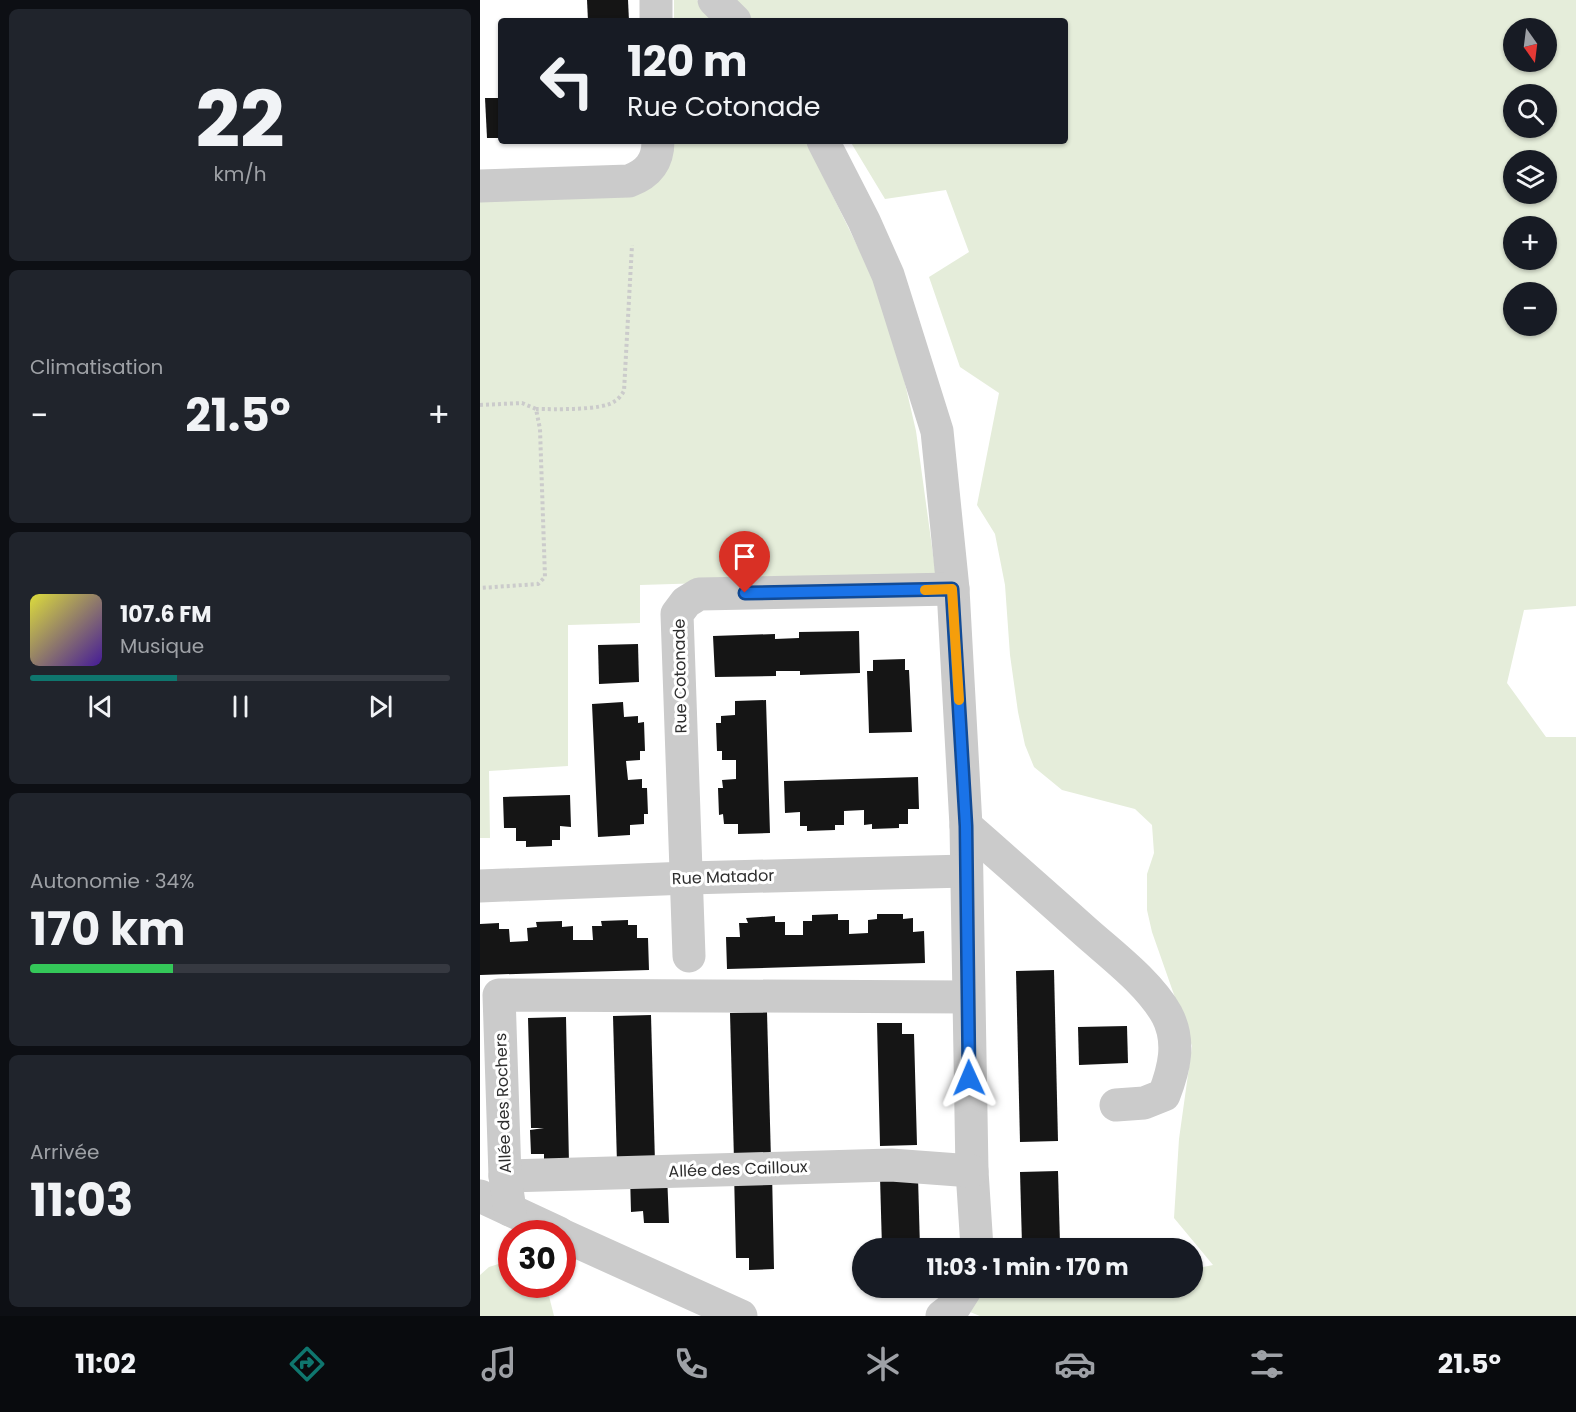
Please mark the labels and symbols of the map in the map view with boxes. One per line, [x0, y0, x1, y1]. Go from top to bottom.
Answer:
north arrow [1503, 18, 1557, 72]
pin [719, 531, 770, 593]
street label: Rue Cotonade [668, 618, 692, 733]
street label: Rue Matador [671, 864, 775, 890]
street label: Allée des Rochers [489, 1032, 517, 1174]
position arrow [937, 1046, 1001, 1110]
street label: Allée des Cailloux [668, 1155, 808, 1183]
speed limit sign: 30 [498, 1220, 576, 1298]

